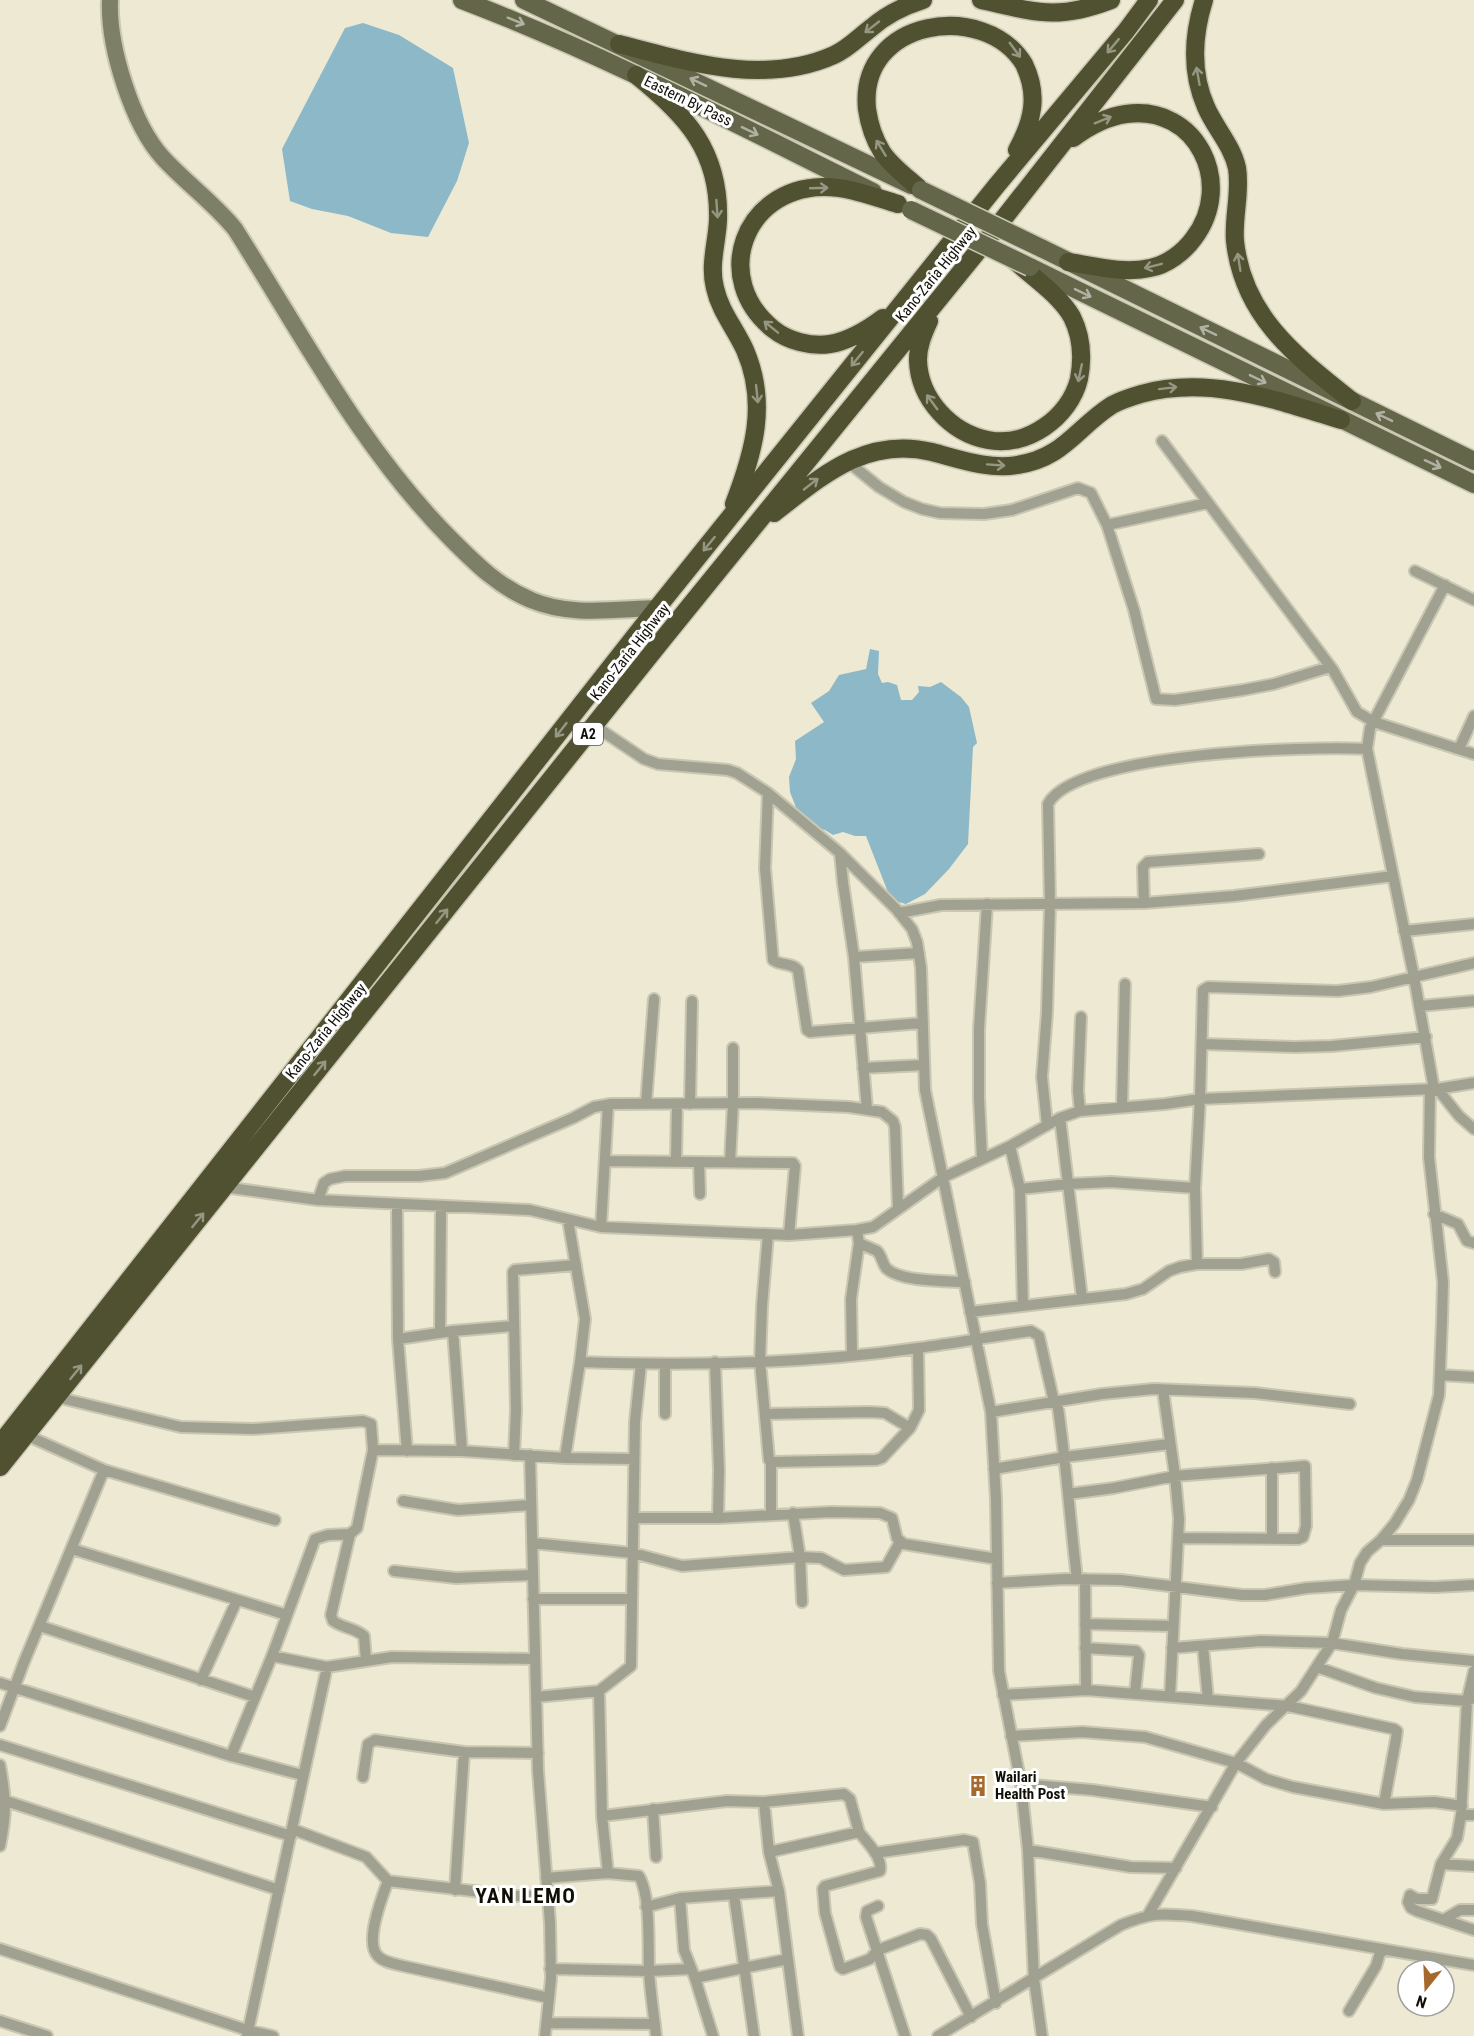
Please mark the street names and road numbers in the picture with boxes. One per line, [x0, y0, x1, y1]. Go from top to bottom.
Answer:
street label: Eastern By Pass [641, 72, 735, 130]
street label: Kano-Zaria Highway [892, 222, 980, 326]
street label: Kano-Zaria Highway [587, 600, 673, 704]
road number: A2 [573, 723, 603, 745]
street label: Kano-Zaria Highway [282, 979, 370, 1083]

